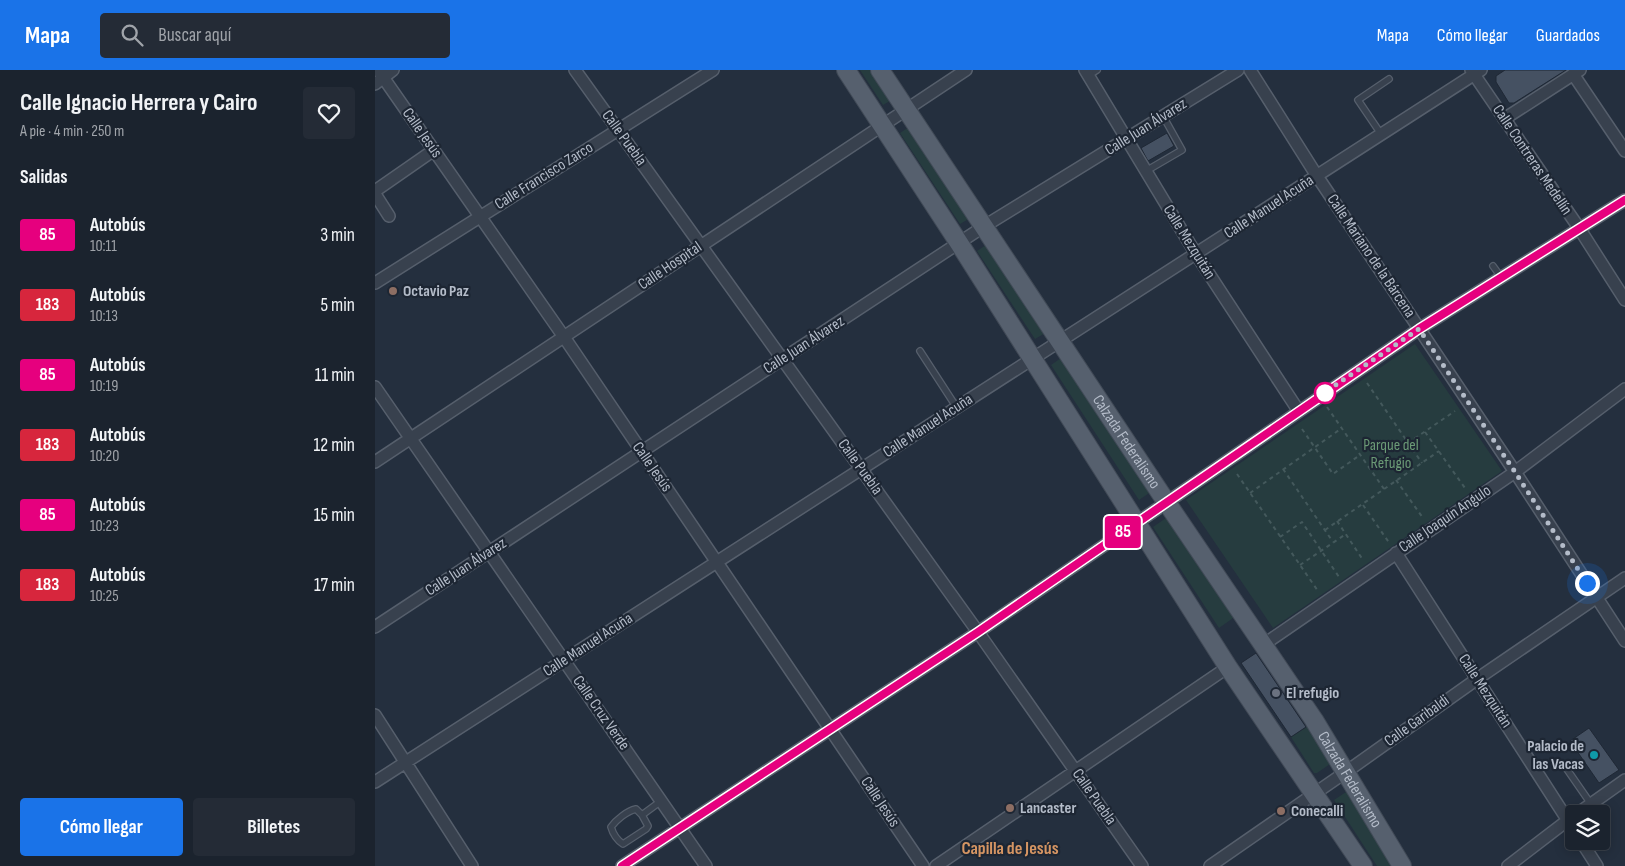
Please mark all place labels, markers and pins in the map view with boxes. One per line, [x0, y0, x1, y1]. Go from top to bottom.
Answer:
place label: Octavio Paz [403, 282, 469, 301]
marker: Octavio Paz [387, 285, 399, 297]
unlabelled marker [1314, 382, 1336, 404]
place label: El refugio [1286, 684, 1339, 703]
marker: El refugio [1270, 687, 1282, 699]
place label: Palacio de las Vacas [1527, 737, 1584, 774]
marker: Palacio de las Vacas [1588, 749, 1600, 761]
place label: Lancaster [1020, 799, 1076, 818]
marker: Lancaster [1004, 802, 1016, 814]
place label: Conecalli [1291, 802, 1343, 821]
marker: Conecalli [1275, 805, 1287, 817]

